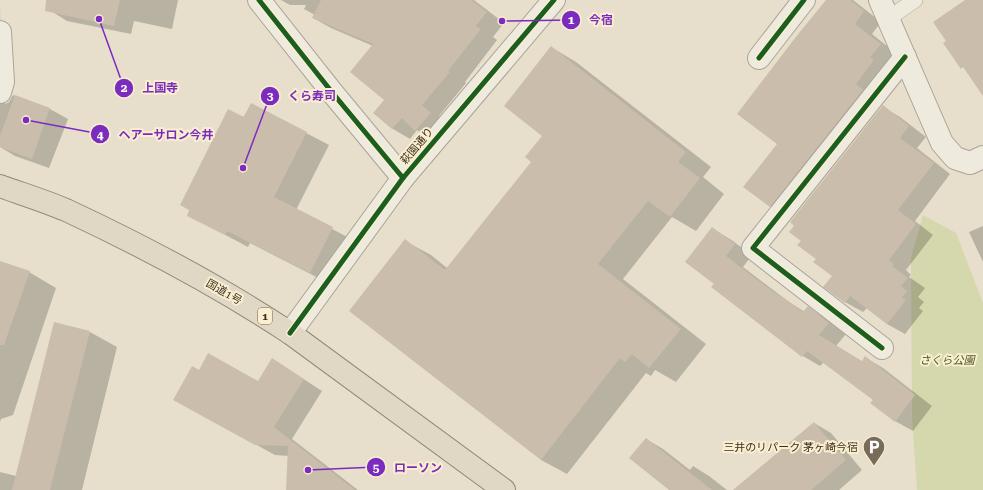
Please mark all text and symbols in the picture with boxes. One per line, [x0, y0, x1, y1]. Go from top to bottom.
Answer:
callout: 今宿 [561, 8, 621, 32]
text: 1 [568, 13, 575, 27]
text: 今宿 [589, 13, 613, 27]
callout: 上国寺 [114, 76, 186, 100]
text: 2 [121, 81, 128, 95]
text: 上国寺 [142, 81, 178, 95]
callout: くら寿司 [260, 84, 344, 108]
text: 3 [267, 89, 274, 103]
text: くら寿司 [288, 89, 336, 103]
callout: ヘアーサロン今井 [90, 122, 222, 146]
street label: 萩園通り [398, 125, 436, 167]
text: 4 [97, 128, 104, 142]
text: ヘアーサロン今井 [118, 128, 214, 142]
street label: 国道1号 [204, 277, 244, 307]
road number: 1 [258, 308, 272, 324]
park label: さくら公園 [920, 354, 976, 367]
parking icon: 三井のリパーク 茅ヶ崎今宿 [861, 434, 887, 467]
place label: 三井のリパーク 茅ヶ崎今宿 [723, 441, 858, 454]
callout: ローソン [366, 455, 450, 479]
text: 5 [373, 461, 380, 475]
text: ローソン [394, 461, 442, 475]

